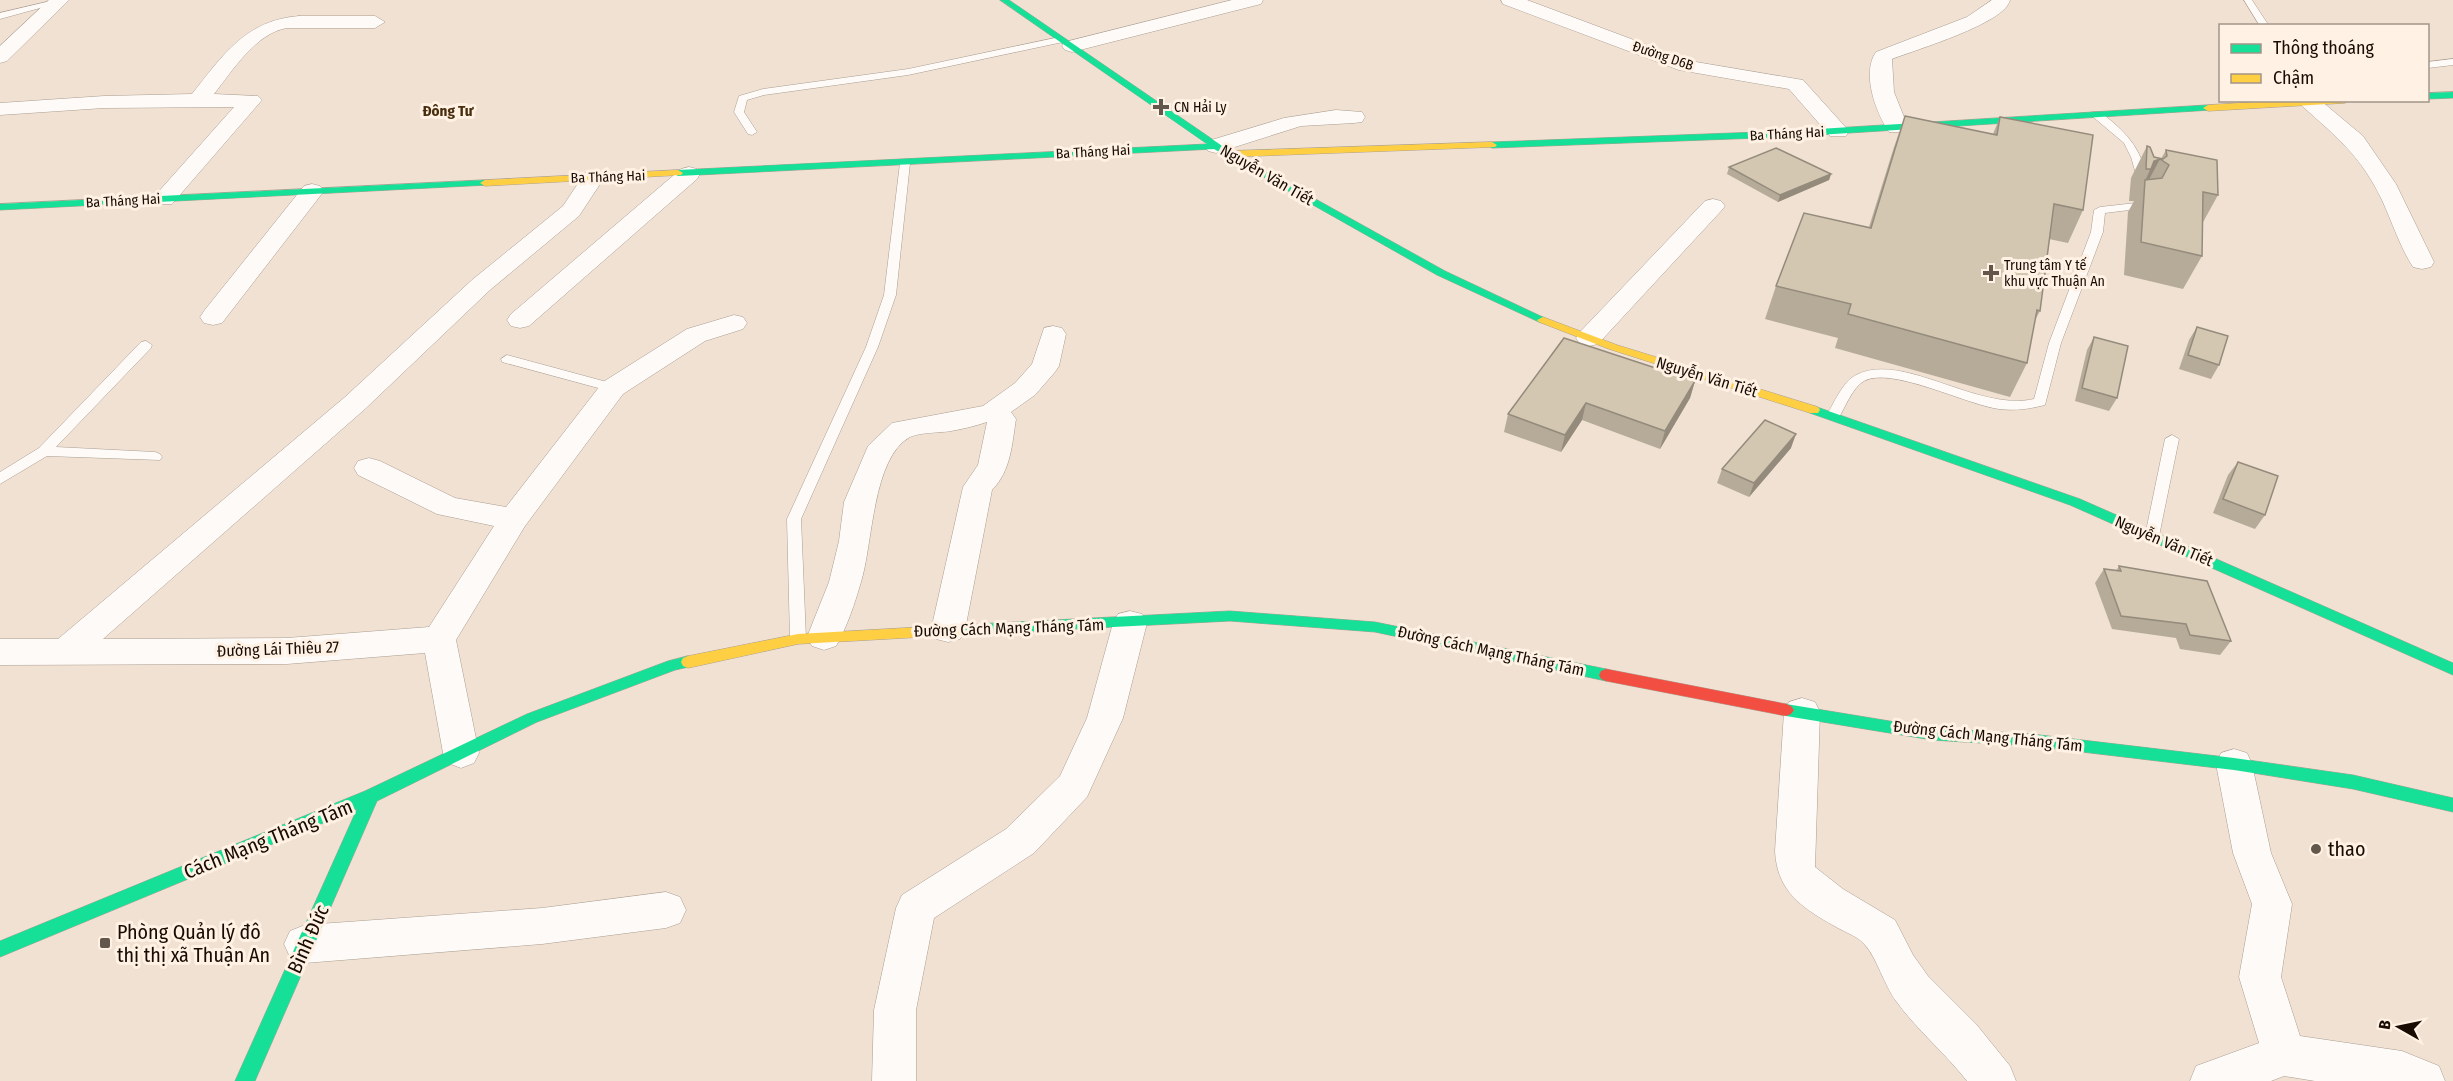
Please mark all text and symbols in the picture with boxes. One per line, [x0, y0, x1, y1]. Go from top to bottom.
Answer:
legend [2219, 24, 2429, 102]
text: Thông thoáng [2273, 37, 2374, 59]
street label: Đường D6B [1630, 38, 1696, 74]
text: Chậm [2273, 67, 2314, 89]
marker: CN Hải Ly [1152, 98, 1170, 116]
place label: CN Hải Ly [1174, 99, 1227, 116]
district label: Đông Tư [422, 102, 475, 120]
street label: Ba Tháng Hai [1749, 124, 1825, 144]
street label: Nguyễn Văn Tiết [1217, 140, 1318, 210]
street label: Ba Tháng Hai [1055, 142, 1131, 162]
street label: Ba Tháng Hai [570, 167, 646, 187]
street label: Ba Tháng Hai [85, 191, 161, 211]
place label: Trung tâm Y tế khu vực Thuận An [2004, 256, 2105, 290]
marker: Trung tâm Y tế khu vực Thuận An [1982, 264, 2000, 282]
street label: Nguyễn Văn Tiết [1654, 352, 1761, 402]
street label: Nguyễn Văn Tiết [2112, 511, 2217, 571]
street label: Đường Cách Mạng Tháng Tám [914, 615, 1104, 641]
street label: Đường Cách Mạng Tháng Tám [1396, 622, 1586, 680]
street label: Đường Lái Thiêu 27 [217, 637, 340, 661]
street label: Đường Cách Mạng Tháng Tám [1892, 717, 2084, 755]
street label: Cách Mạng Tháng Tám [180, 794, 356, 884]
place label: thao [2328, 837, 2365, 861]
marker: thao [2309, 842, 2323, 856]
street label: Bình Đức [282, 900, 334, 977]
place label: Phòng Quản lý đô thị thị xã Thuận An [117, 920, 270, 967]
marker: Phòng Quản lý đô thị thị xã Thuận An [98, 936, 112, 950]
north arrow [2369, 997, 2429, 1057]
text: B [2375, 1019, 2395, 1031]

